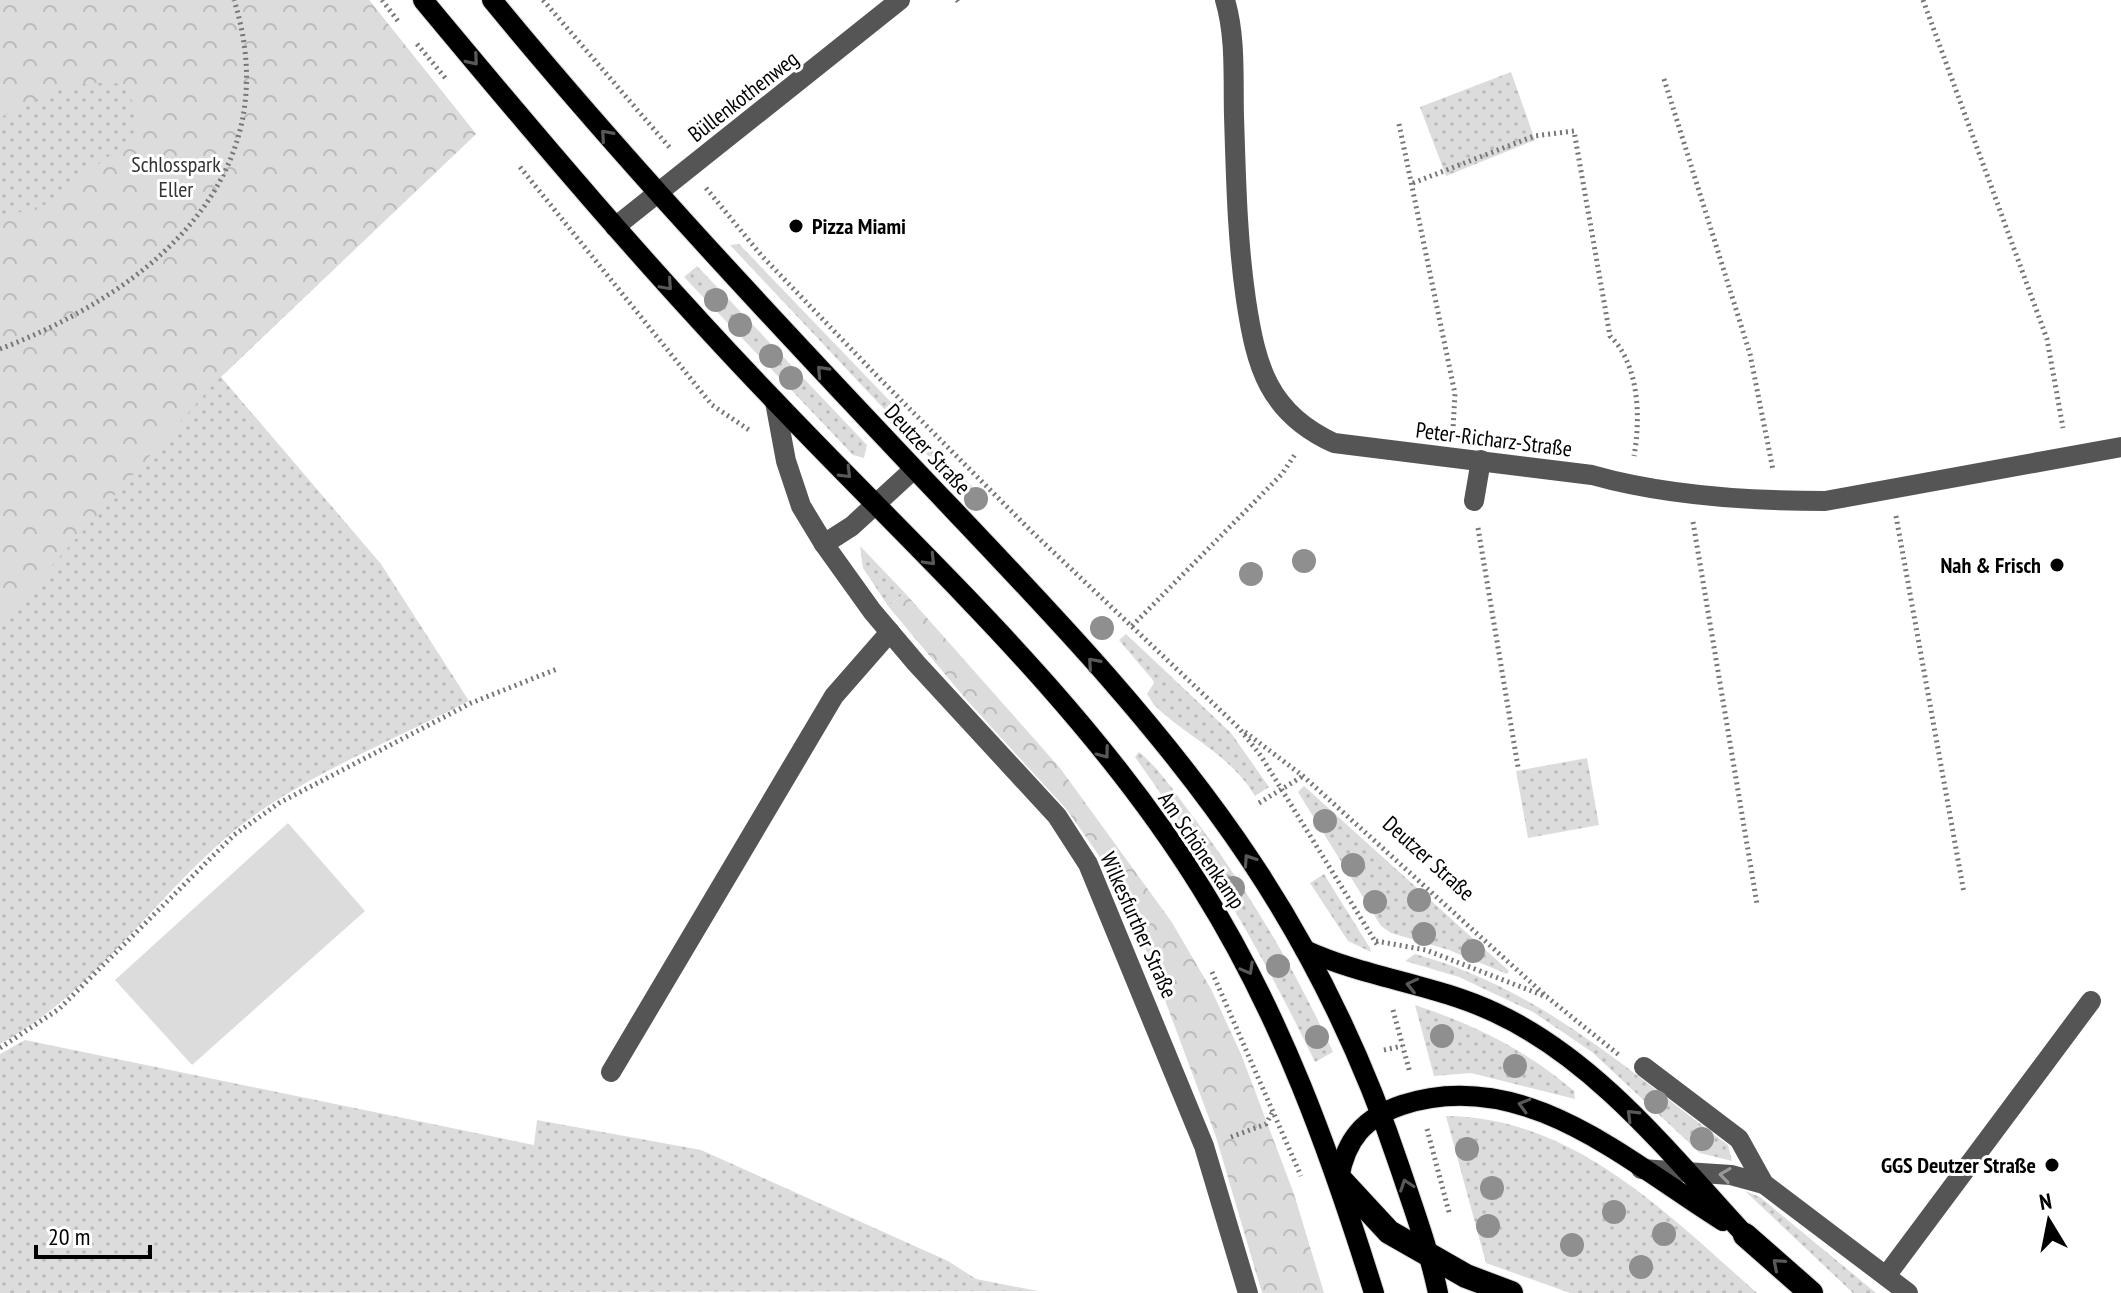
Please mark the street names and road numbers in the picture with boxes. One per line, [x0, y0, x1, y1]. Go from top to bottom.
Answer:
street label: Büllenkothenweg [682, 44, 804, 148]
street label: Deutzer Straße [879, 398, 977, 500]
street label: Peter-Richarz-Straße [1414, 416, 1574, 462]
street label: Am Schönenkamp [1153, 786, 1251, 914]
street label: Deutzer Straße [1377, 810, 1481, 906]
street label: Wilkesfurther Straße [1094, 848, 1184, 1002]

